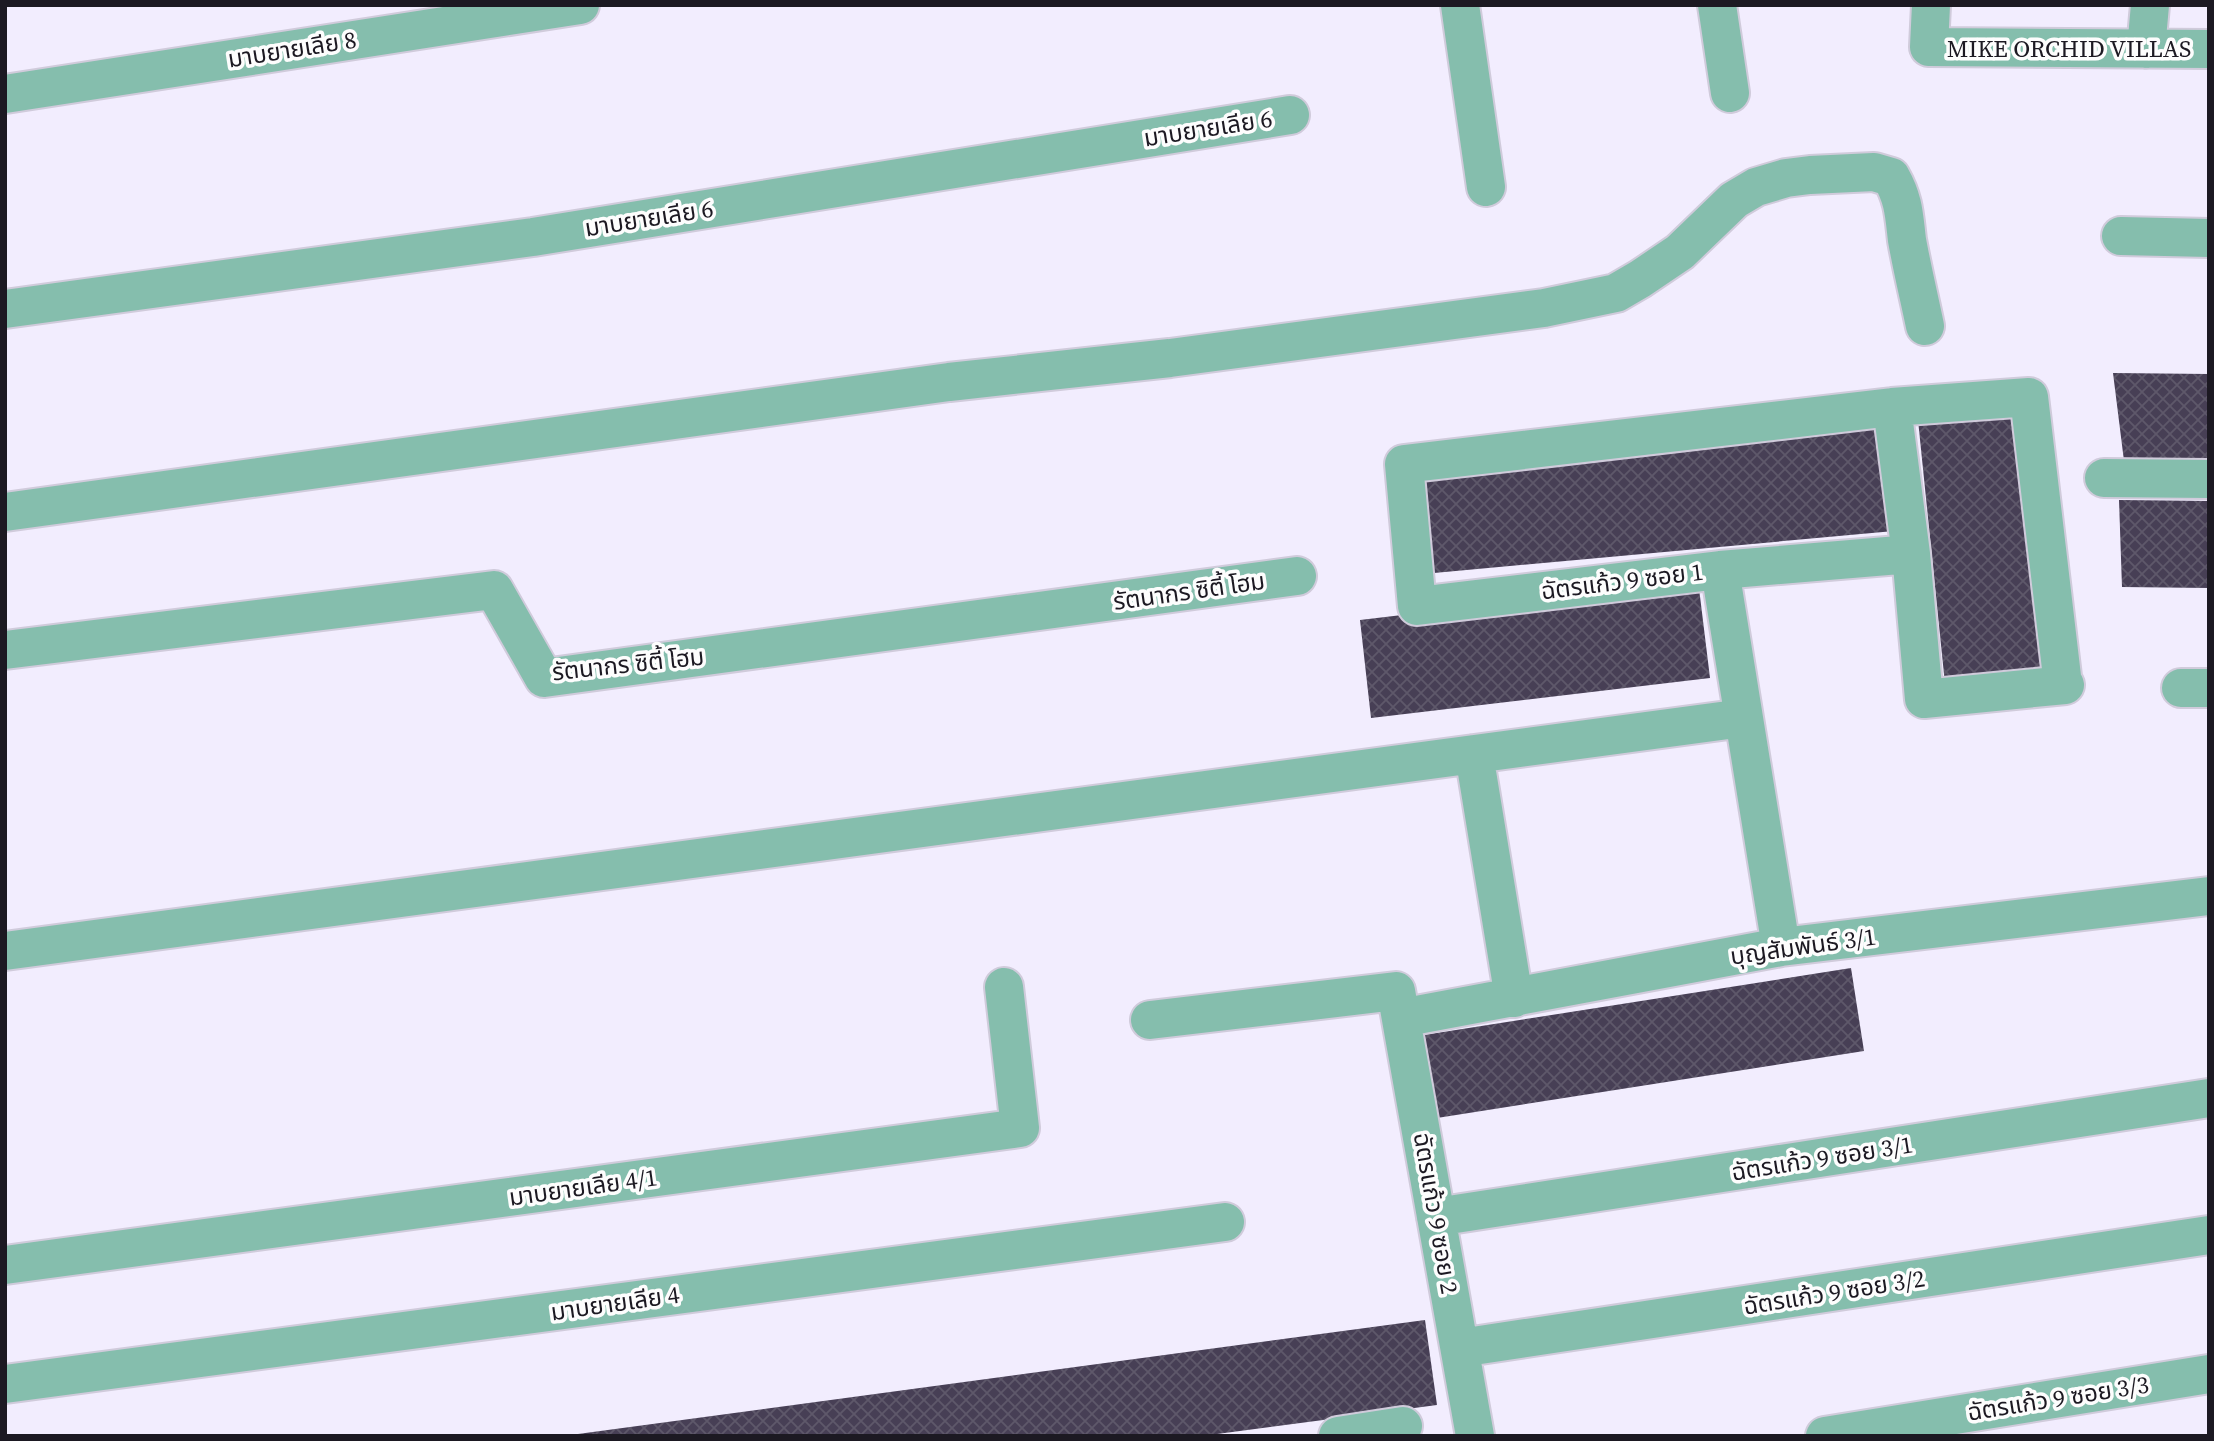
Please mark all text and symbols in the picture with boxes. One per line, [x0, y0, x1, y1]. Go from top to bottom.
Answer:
street label: มาบยายเลีย 8 [225, 23, 359, 75]
street label: MIKE ORCHID VILLAS [1947, 32, 2191, 65]
street label: มาบยายเลีย 6 [1141, 102, 1275, 154]
street label: มาบยายเลีย 6 [582, 192, 716, 244]
street label: ฉัตรแก้ว 9 ซอย 1 [1539, 555, 1705, 607]
street label: รัตนากร ซิตี้ โฮม [1111, 564, 1267, 618]
street label: รัตนากร ซิตี้ โฮม [550, 640, 706, 688]
street label: บุญสัมพันธ์ 3/1 [1728, 919, 1878, 973]
street label: ฉัตรแก้ว 9 ซอย 3/1 [1729, 1127, 1915, 1189]
street label: ฉัตรแก้ว 9 ซอย 2 [1406, 1130, 1466, 1296]
street label: มาบยายเลีย 4/1 [507, 1160, 659, 1214]
street label: ฉัตรแก้ว 9 ซอย 3/2 [1741, 1261, 1927, 1323]
street label: มาบยายเลีย 4 [549, 1278, 681, 1328]
street label: ฉัตรแก้ว 9 ซอย 3/3 [1965, 1367, 2151, 1429]

